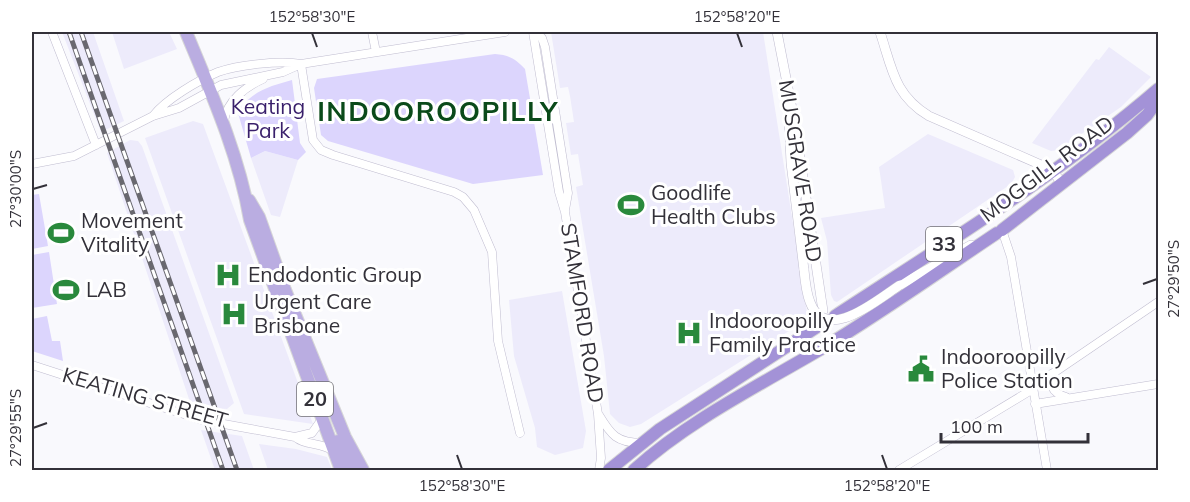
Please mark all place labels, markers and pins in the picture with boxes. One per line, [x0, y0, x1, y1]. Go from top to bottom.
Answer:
place label: Goodlife Health Clubs [651, 179, 776, 229]
sports icon: Goodlife Health Clubs [616, 190, 646, 220]
place label: Movement Vitality [81, 207, 183, 257]
sports icon: Movement Vitality [46, 218, 76, 248]
hospital icon: Endodontic Group [213, 260, 243, 290]
place label: Endodontic Group [248, 261, 422, 287]
sports icon: LAB [51, 275, 81, 305]
place label: LAB [86, 276, 127, 302]
place label: Urgent Care Brisbane [254, 288, 372, 338]
hospital icon: Urgent Care Brisbane [219, 299, 249, 329]
place label: Indooroopilly Family Practice [709, 307, 856, 357]
hospital icon: Indooroopilly Family Practice [674, 318, 704, 348]
place label: Indooroopilly Police Station [941, 343, 1073, 393]
public building icon: Indooroopilly Police Station [906, 354, 936, 384]

